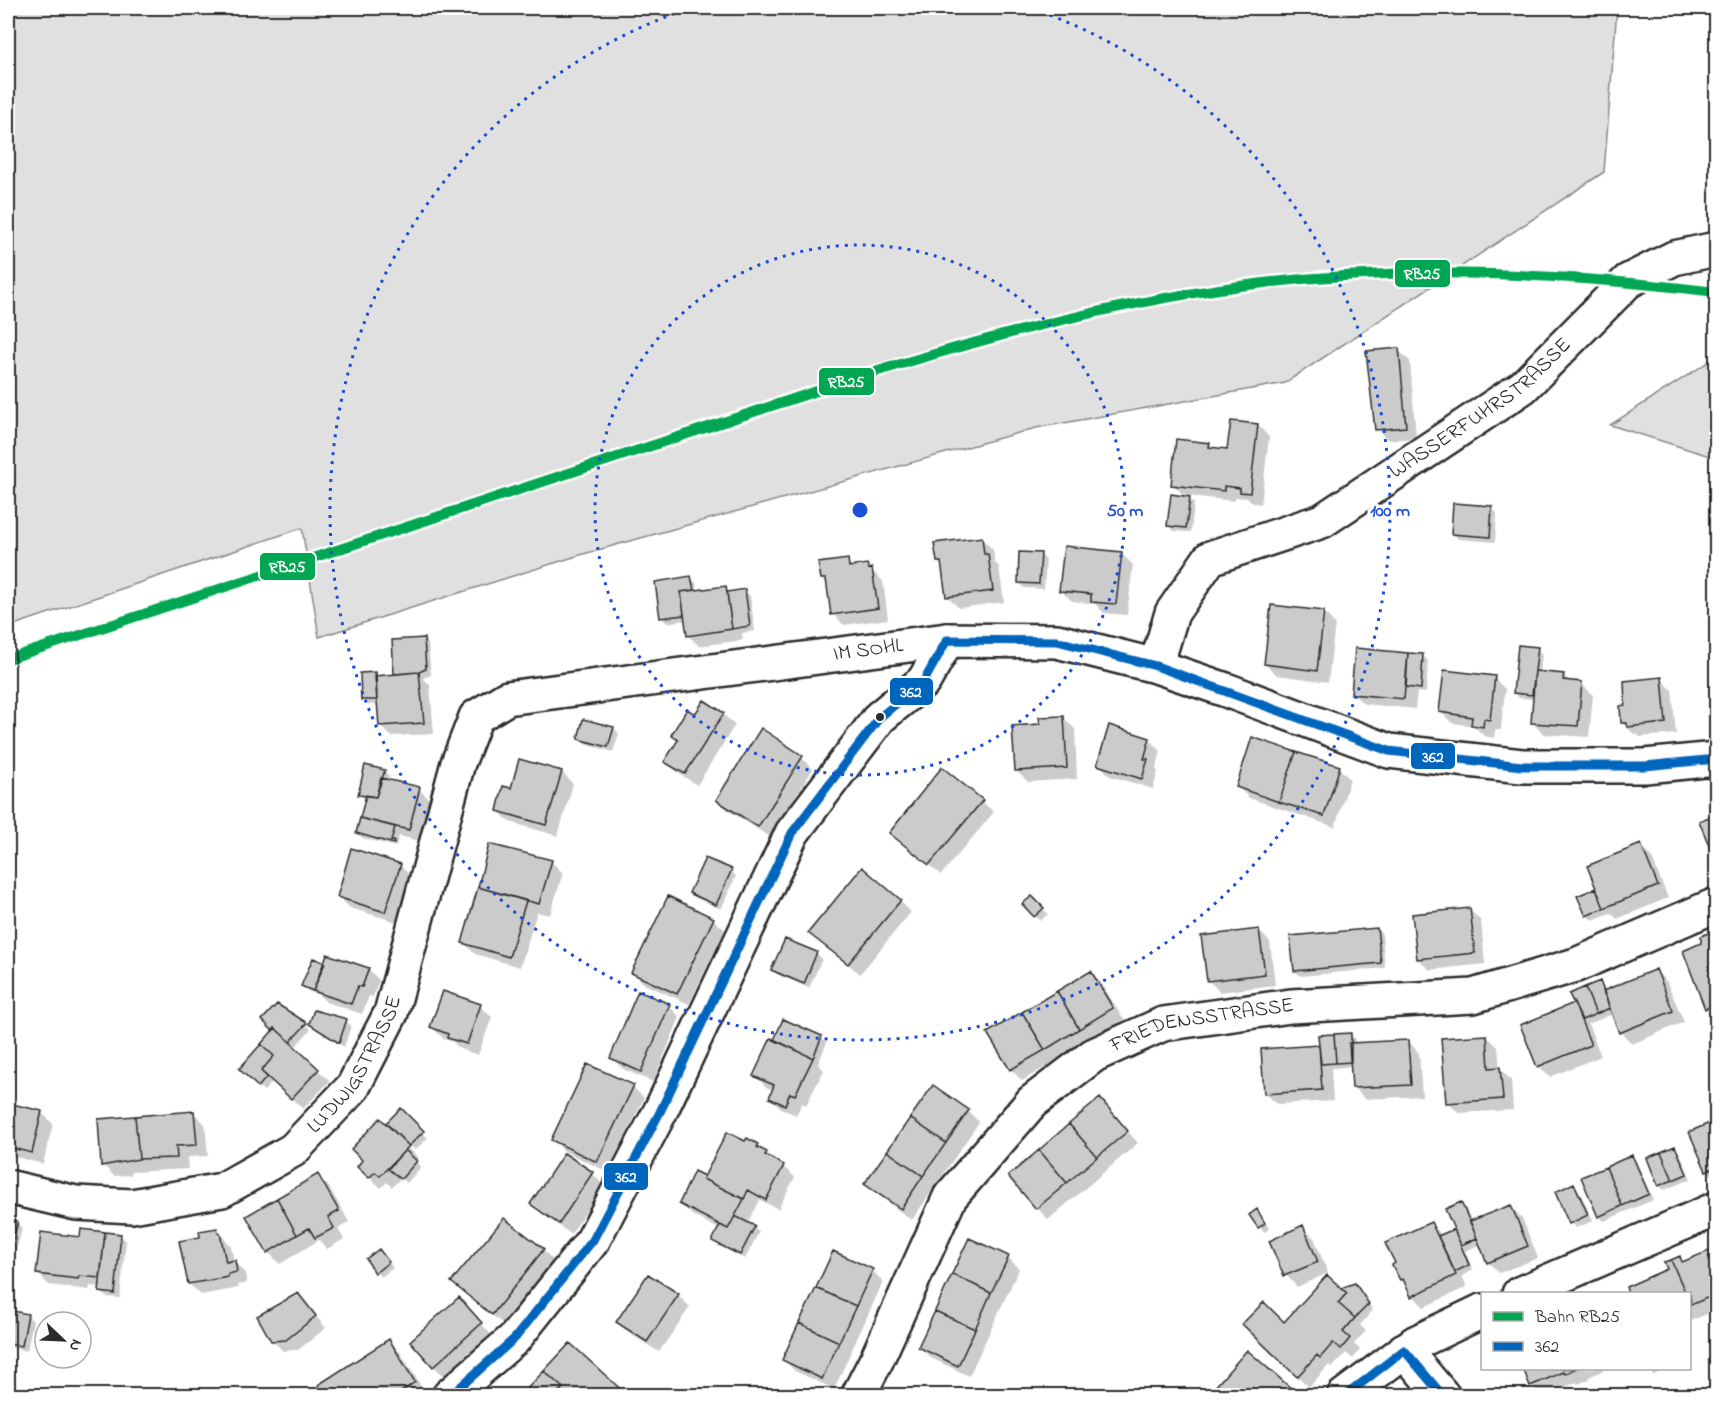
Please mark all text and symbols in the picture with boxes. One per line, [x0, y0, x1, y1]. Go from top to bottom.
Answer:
line badge: RB25 [1394, 259, 1451, 288]
text: RB25 [1403, 263, 1441, 287]
street label: WASSERFUHRSTRASSE [1384, 331, 1579, 487]
line badge: RB25 [818, 367, 875, 396]
text: RB25 [827, 371, 865, 395]
text: 50 m [1107, 499, 1143, 525]
text: 100 m [1370, 499, 1410, 525]
centre of rings [850, 500, 870, 520]
line badge: RB25 [259, 552, 316, 581]
text: RB25 [268, 556, 306, 580]
street label: IM SOHL [832, 631, 905, 670]
line badge: 362 [889, 677, 934, 706]
text: 362 [899, 681, 922, 705]
unlabelled marker [874, 711, 886, 723]
line badge: 362 [1410, 742, 1456, 770]
text: 362 [1421, 746, 1444, 770]
street label: FRIEDENSSTRASSE [1104, 991, 1296, 1061]
street label: LUDWIGSTRASSE [301, 992, 410, 1141]
line badge: 362 [603, 1162, 649, 1191]
text: 362 [614, 1166, 637, 1190]
legend [1481, 1292, 1691, 1370]
text: Bahn RB25 [1534, 1305, 1620, 1331]
north arrow [33, 1310, 93, 1370]
text: N [62, 1335, 88, 1355]
text: 362 [1535, 1335, 1559, 1361]

